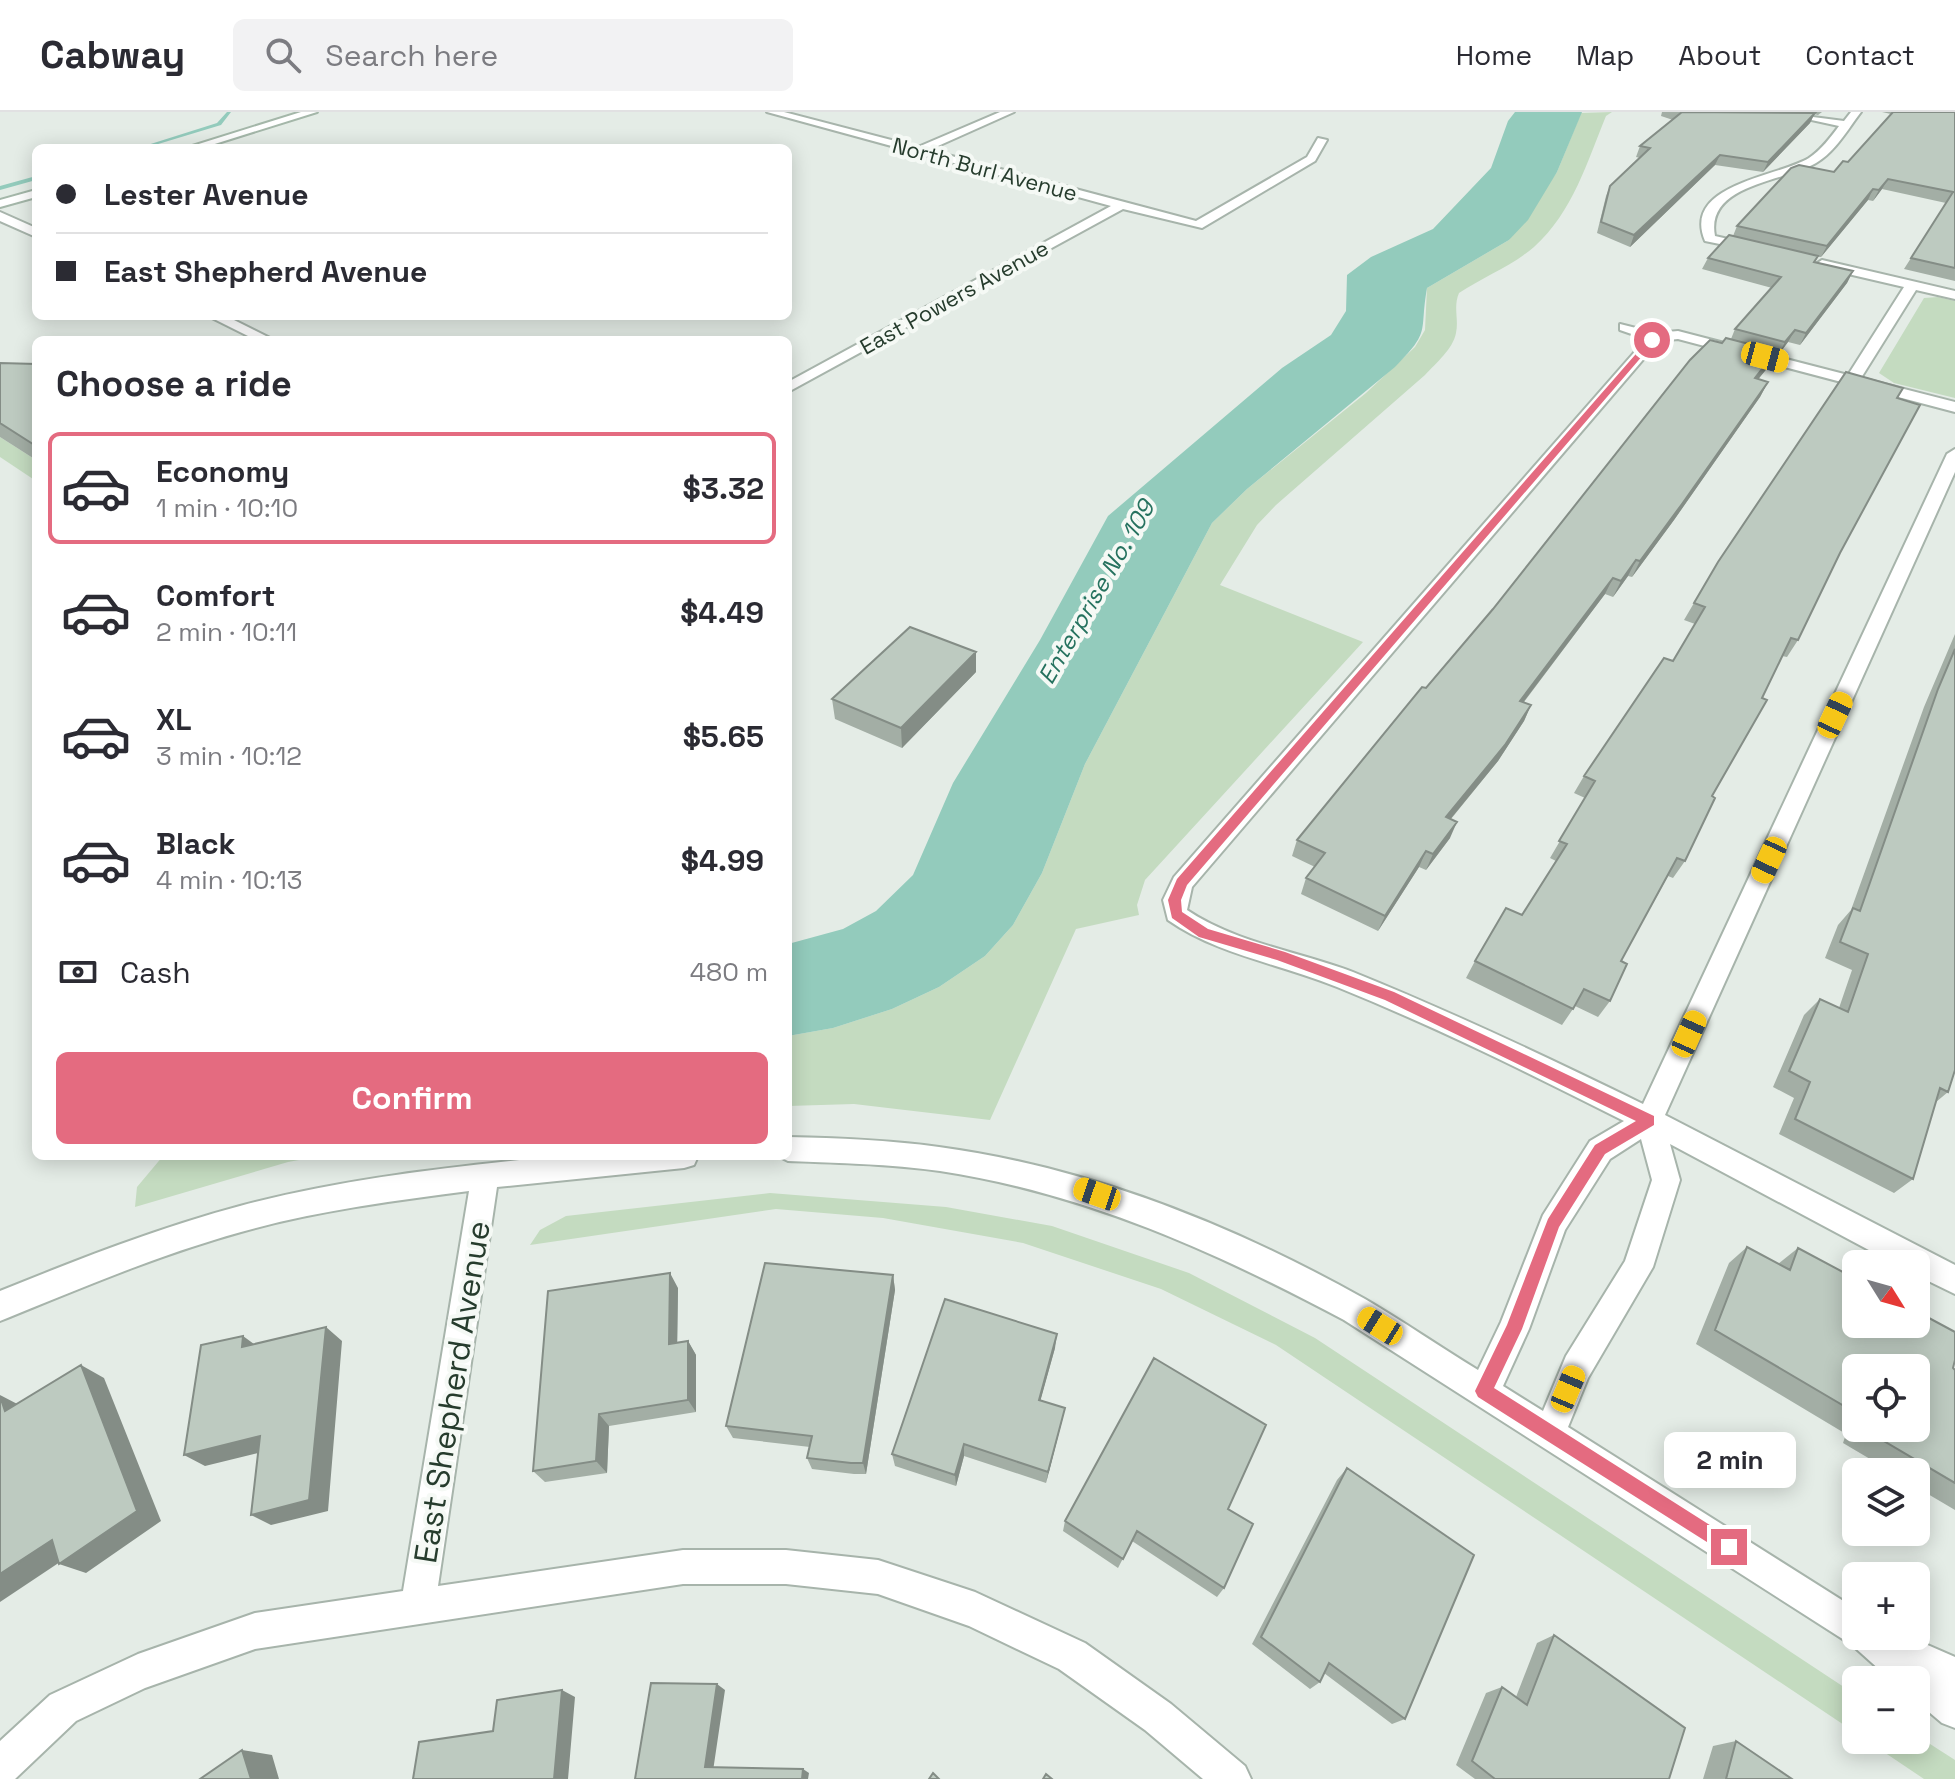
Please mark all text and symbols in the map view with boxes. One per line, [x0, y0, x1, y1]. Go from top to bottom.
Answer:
search box [233, 19, 793, 91]
text: Cabway [40, 31, 185, 79]
icon: search [261, 33, 305, 77]
text: Search here [325, 36, 498, 75]
text: Home [1456, 37, 1532, 73]
text: Map [1576, 37, 1634, 73]
text: About [1678, 37, 1761, 73]
text: Contact [1805, 37, 1915, 73]
street label: North Burl Avenue [889, 131, 1081, 207]
text: Lester Avenue [104, 175, 309, 214]
street label: East Powers Avenue [855, 233, 1053, 361]
text: East Shepherd Avenue [104, 252, 427, 291]
route start [1634, 322, 1670, 358]
car [1739, 339, 1791, 375]
text: Choose a ride [56, 361, 292, 407]
icon: car [60, 452, 132, 524]
text: Economy [156, 452, 289, 491]
text: $3.32 [683, 469, 764, 508]
text: 1 min · 10:10 [156, 491, 298, 525]
water label: Enterprise No. 109 [1031, 492, 1162, 690]
icon: car [60, 576, 132, 648]
text: Comfort [156, 576, 275, 615]
text: $4.49 [680, 593, 764, 632]
text: 2 min · 10:11 [156, 615, 297, 649]
car [1814, 688, 1856, 742]
icon: car [60, 700, 132, 772]
text: XL [156, 700, 192, 739]
text: $5.65 [683, 717, 764, 756]
text: 3 min · 10:12 [156, 739, 302, 773]
icon: car [60, 824, 132, 896]
text: Black [156, 824, 235, 863]
car [1748, 833, 1790, 887]
text: $4.99 [681, 841, 764, 880]
text: 4 min · 10:13 [156, 863, 303, 897]
icon: cash [56, 950, 100, 994]
text: Cash [120, 953, 191, 992]
text: 480 m [690, 955, 768, 989]
car [1668, 1007, 1710, 1061]
button: Confirm [56, 1052, 768, 1144]
car [1070, 1175, 1124, 1213]
street label: East Shepherd Avenue [405, 1218, 499, 1566]
north arrow [1842, 1250, 1930, 1338]
map controls [1842, 1250, 1930, 1754]
car [1353, 1303, 1407, 1349]
button: locate [1842, 1354, 1930, 1442]
car [1548, 1362, 1588, 1416]
callout: 2 min [1663, 1431, 1795, 1487]
text: 2 min [1696, 1443, 1764, 1477]
button: layers [1842, 1458, 1930, 1546]
route end [1711, 1529, 1747, 1565]
button: + [1842, 1562, 1930, 1650]
button: − [1842, 1666, 1930, 1754]

